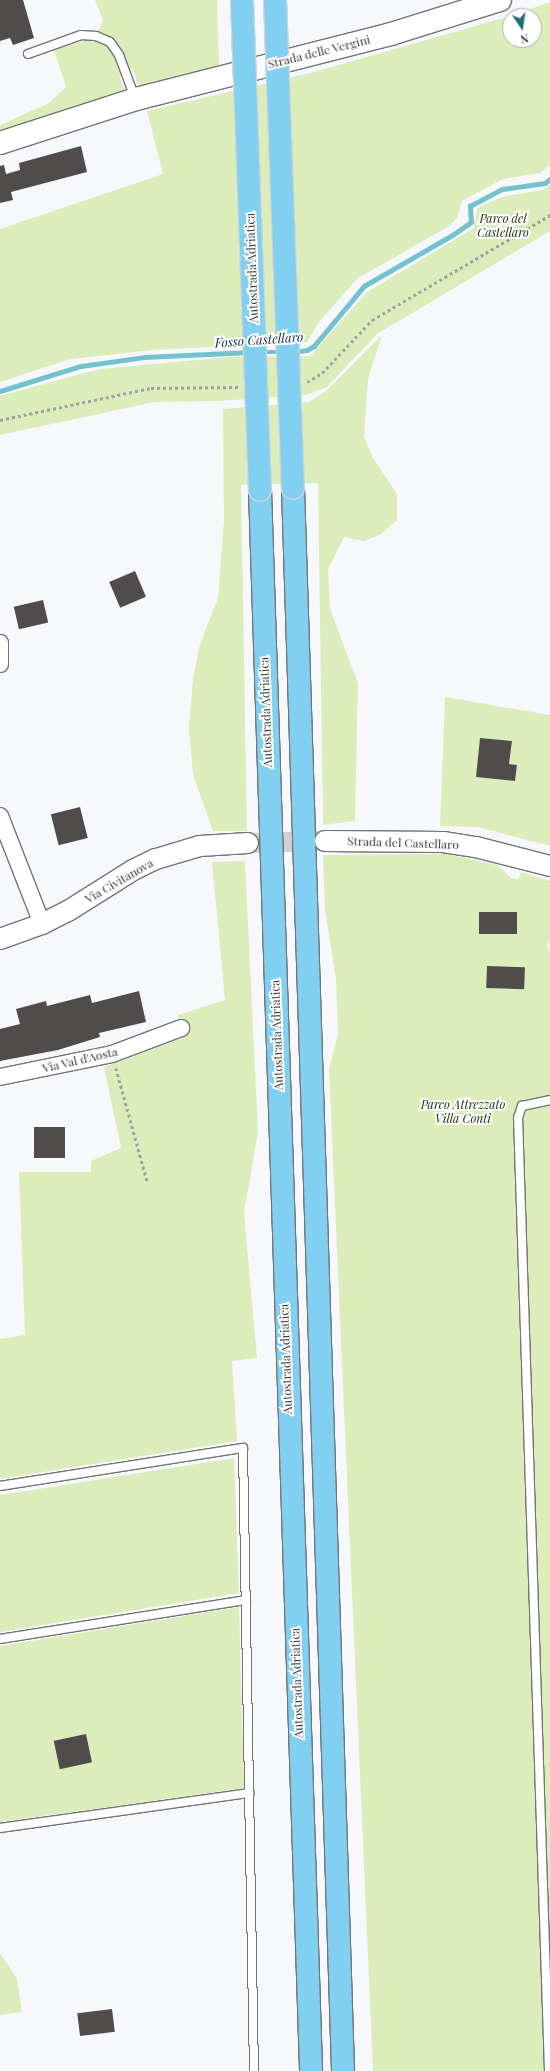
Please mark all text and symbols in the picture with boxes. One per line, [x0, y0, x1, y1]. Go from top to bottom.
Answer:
north arrow [502, 8, 542, 48]
text: N [519, 31, 530, 47]
street label: Strada delle Vergini [266, 32, 372, 72]
street label: Autostrada Adriatica [243, 212, 261, 324]
park label: Parco del Castellaro [477, 212, 529, 240]
water label: Fosso Castellaro [214, 329, 304, 351]
street label: Autostrada Adriatica [257, 656, 275, 768]
street label: Strada del Castellaro [347, 834, 459, 852]
street label: Via Civitanova [82, 856, 156, 906]
street label: Autostrada Adriatica [268, 979, 286, 1091]
street label: Via Val d'Aosta [41, 1044, 119, 1076]
park label: Parco Attrezzato Villa Conti [421, 1098, 505, 1126]
street label: Autostrada Adriatica [277, 1303, 295, 1415]
street label: Autostrada Adriatica [288, 1627, 306, 1739]

